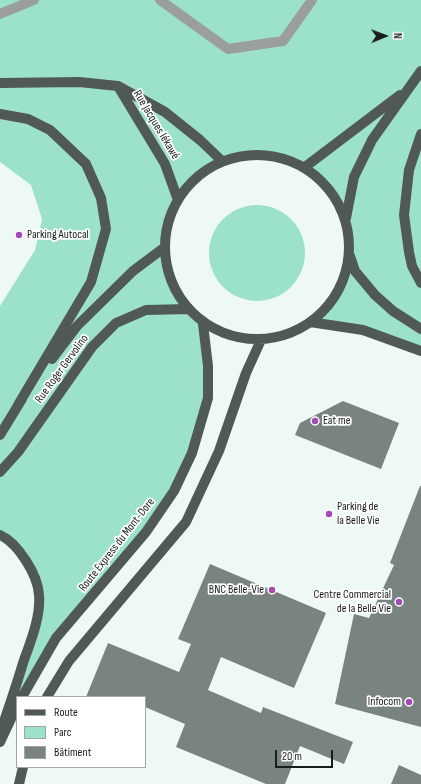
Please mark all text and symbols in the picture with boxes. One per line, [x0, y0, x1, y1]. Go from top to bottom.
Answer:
north arrow [365, 16, 405, 56]
text: N [391, 33, 404, 39]
street label: Rue Jacques Iékawé [130, 88, 182, 162]
place label: Parking Autocal [27, 228, 89, 242]
marker: Parking Autocal [14, 230, 24, 240]
street label: Rue Roger Gervolino [32, 332, 92, 406]
place label: Eat me [323, 414, 350, 428]
marker: Eat me [310, 416, 320, 426]
street label: Route Express du Mont-Dore [76, 495, 158, 595]
place label: Parking de la Belle Vie [337, 500, 380, 528]
marker: Parking de la Belle Vie [324, 509, 334, 519]
place label: BNC Belle-Vie [209, 583, 264, 597]
marker: BNC Belle-Vie [267, 585, 277, 595]
place label: Centre Commercial de la Belle Vie [314, 588, 391, 616]
marker: Centre Commercial de la Belle Vie [394, 597, 404, 607]
place label: Infocom [368, 695, 401, 709]
legend [16, 696, 146, 768]
marker: Infocom [404, 697, 414, 707]
text: Route [54, 705, 78, 720]
text: Parc [54, 725, 72, 740]
scale bar [277, 742, 335, 768]
text: Bâtiment [54, 745, 91, 760]
text: 20 m [282, 749, 302, 764]

